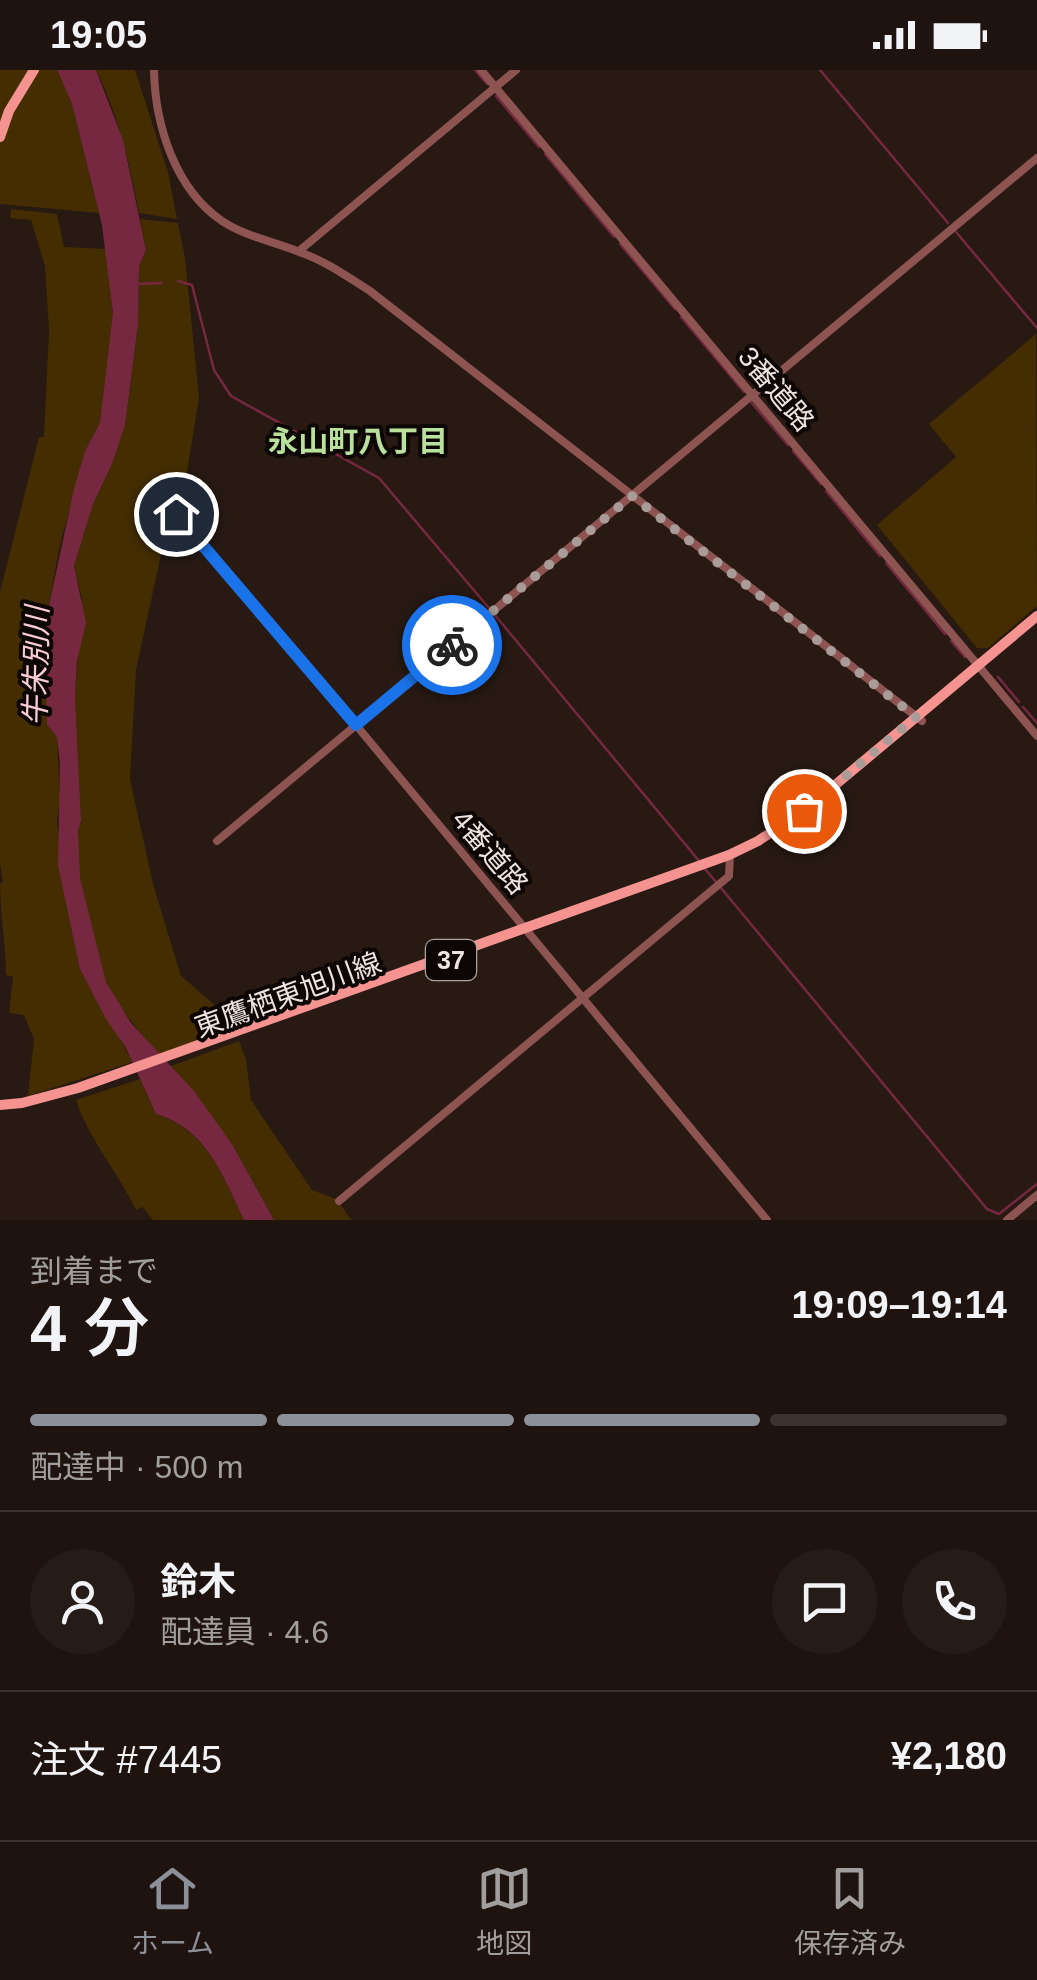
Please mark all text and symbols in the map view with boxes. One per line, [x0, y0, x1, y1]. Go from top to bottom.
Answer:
text: 19:05 [50, 14, 147, 56]
street label: 3番道路 [732, 341, 820, 437]
district label: 永山町八丁目 [268, 425, 448, 458]
pin [134, 472, 219, 557]
icon: home [149, 487, 204, 542]
courier [402, 595, 502, 695]
water label: 牛朱別川 [18, 603, 54, 726]
icon: bike [425, 618, 480, 673]
pin [762, 769, 847, 854]
icon: bag [777, 784, 832, 839]
street label: 4番道路 [446, 804, 534, 900]
road number: 37 [426, 940, 476, 980]
street label: 東鷹栖東旭川線 [191, 947, 385, 1043]
text: 到着まで [30, 1253, 158, 1289]
text: 19:09–19:14 [791, 1284, 1007, 1326]
text: 4 分 [30, 1292, 149, 1365]
text: 配達中 · 500 m [30, 1449, 243, 1485]
button: person [30, 1549, 135, 1654]
button: chat [772, 1549, 877, 1654]
button: phone [902, 1549, 1007, 1654]
text: 鈴木 [160, 1561, 236, 1603]
text: 配達員 · 4.6 [160, 1614, 329, 1650]
text: ¥2,180 [891, 1735, 1007, 1777]
text: 注文 #7445 [30, 1739, 222, 1781]
tab: ホーム [131, 1861, 214, 1961]
tab: 地図 [476, 1861, 532, 1961]
tab: 保存済み [794, 1861, 906, 1961]

